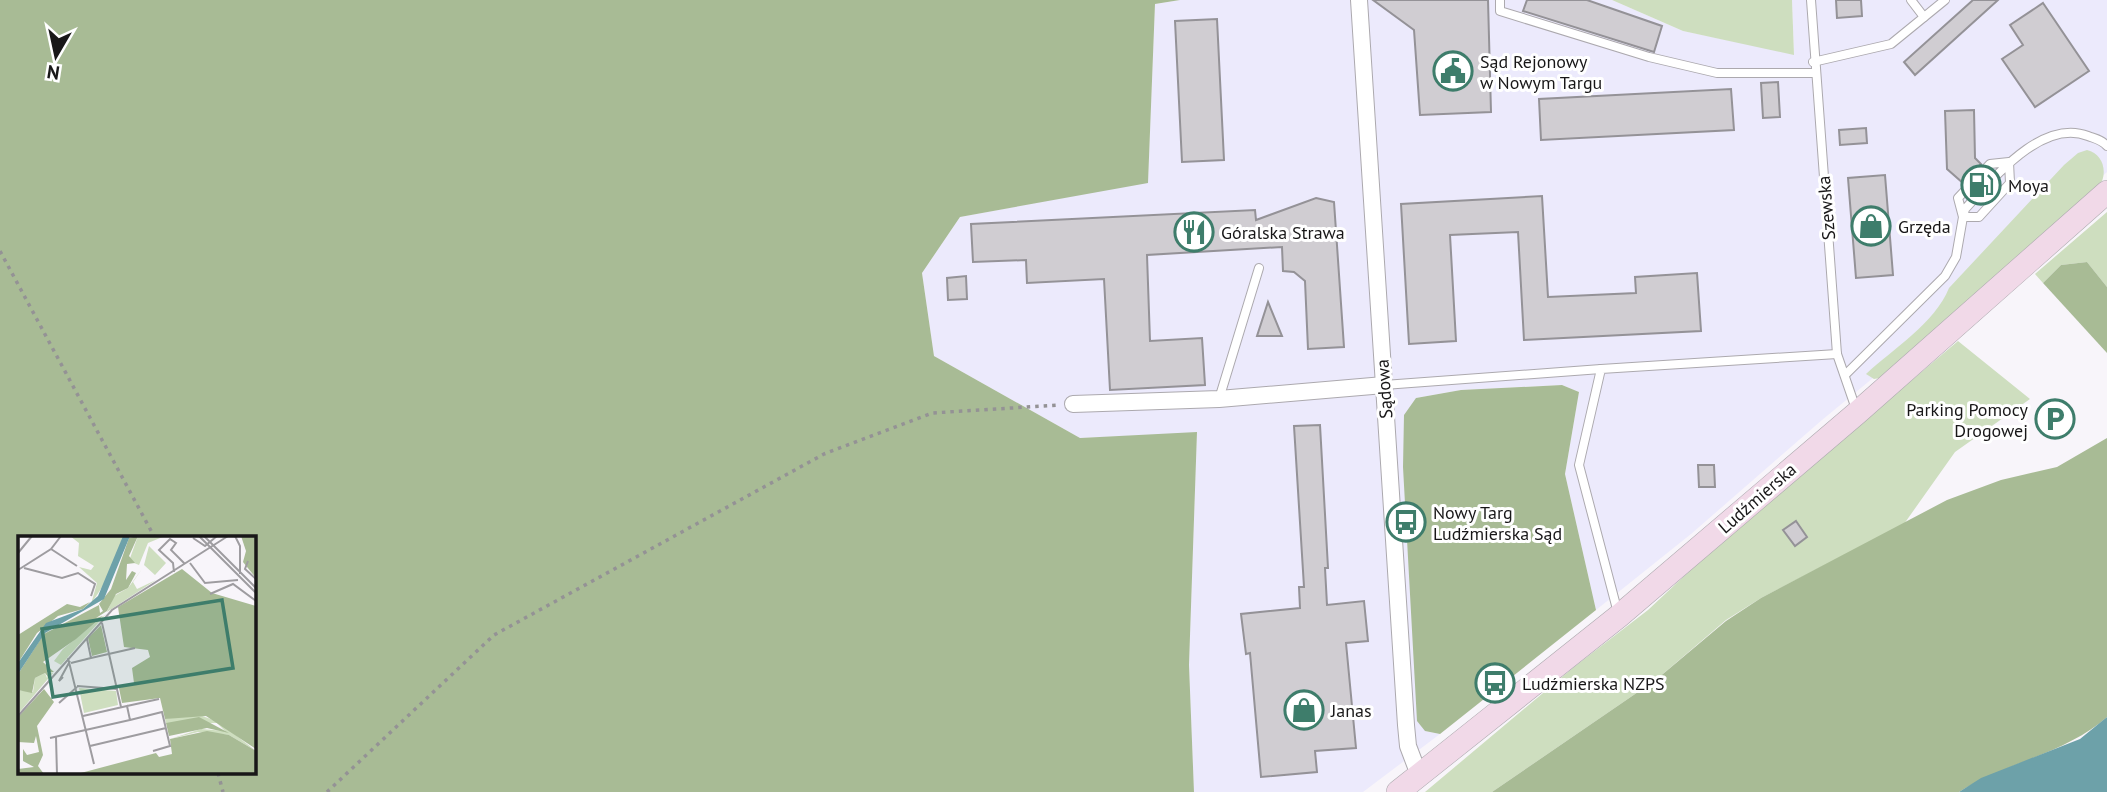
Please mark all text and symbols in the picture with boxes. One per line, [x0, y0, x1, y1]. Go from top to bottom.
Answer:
north arrow [21, 21, 91, 91]
public building icon: Sąd Rejonowy w Nowym Targu [1432, 50, 1474, 92]
place label: Sąd Rejonowy w Nowym Targu [1480, 50, 1602, 94]
text: N [45, 60, 61, 86]
fuel station icon: Moya [1960, 164, 2002, 206]
place label: Moya [2008, 174, 2049, 197]
street label: Szewska [1812, 175, 1840, 241]
shop icon: Grzęda [1850, 205, 1892, 247]
restaurant icon: Góralska Strawa [1173, 211, 1215, 253]
place label: Grzęda [1898, 215, 1951, 238]
place label: Góralska Strawa [1221, 221, 1345, 244]
street label: Sądowa [1370, 358, 1398, 420]
place label: Parking Pomocy Drogowej [1906, 398, 2029, 442]
parking icon: Parking Pomocy Drogowej [2034, 398, 2076, 440]
street label: Ludźmierska [1713, 458, 1801, 538]
bus stop icon: Nowy Targ Ludźmierska Sąd [1385, 501, 1427, 543]
place label: Nowy Targ Ludźmierska Sąd [1433, 501, 1562, 545]
inset map [18, 536, 256, 774]
bus stop icon: Ludźmierska NZPS [1474, 662, 1516, 704]
place label: Ludźmierska NZPS [1522, 672, 1665, 695]
shop icon: Janas [1283, 689, 1325, 731]
place label: Janas [1330, 699, 1372, 722]

